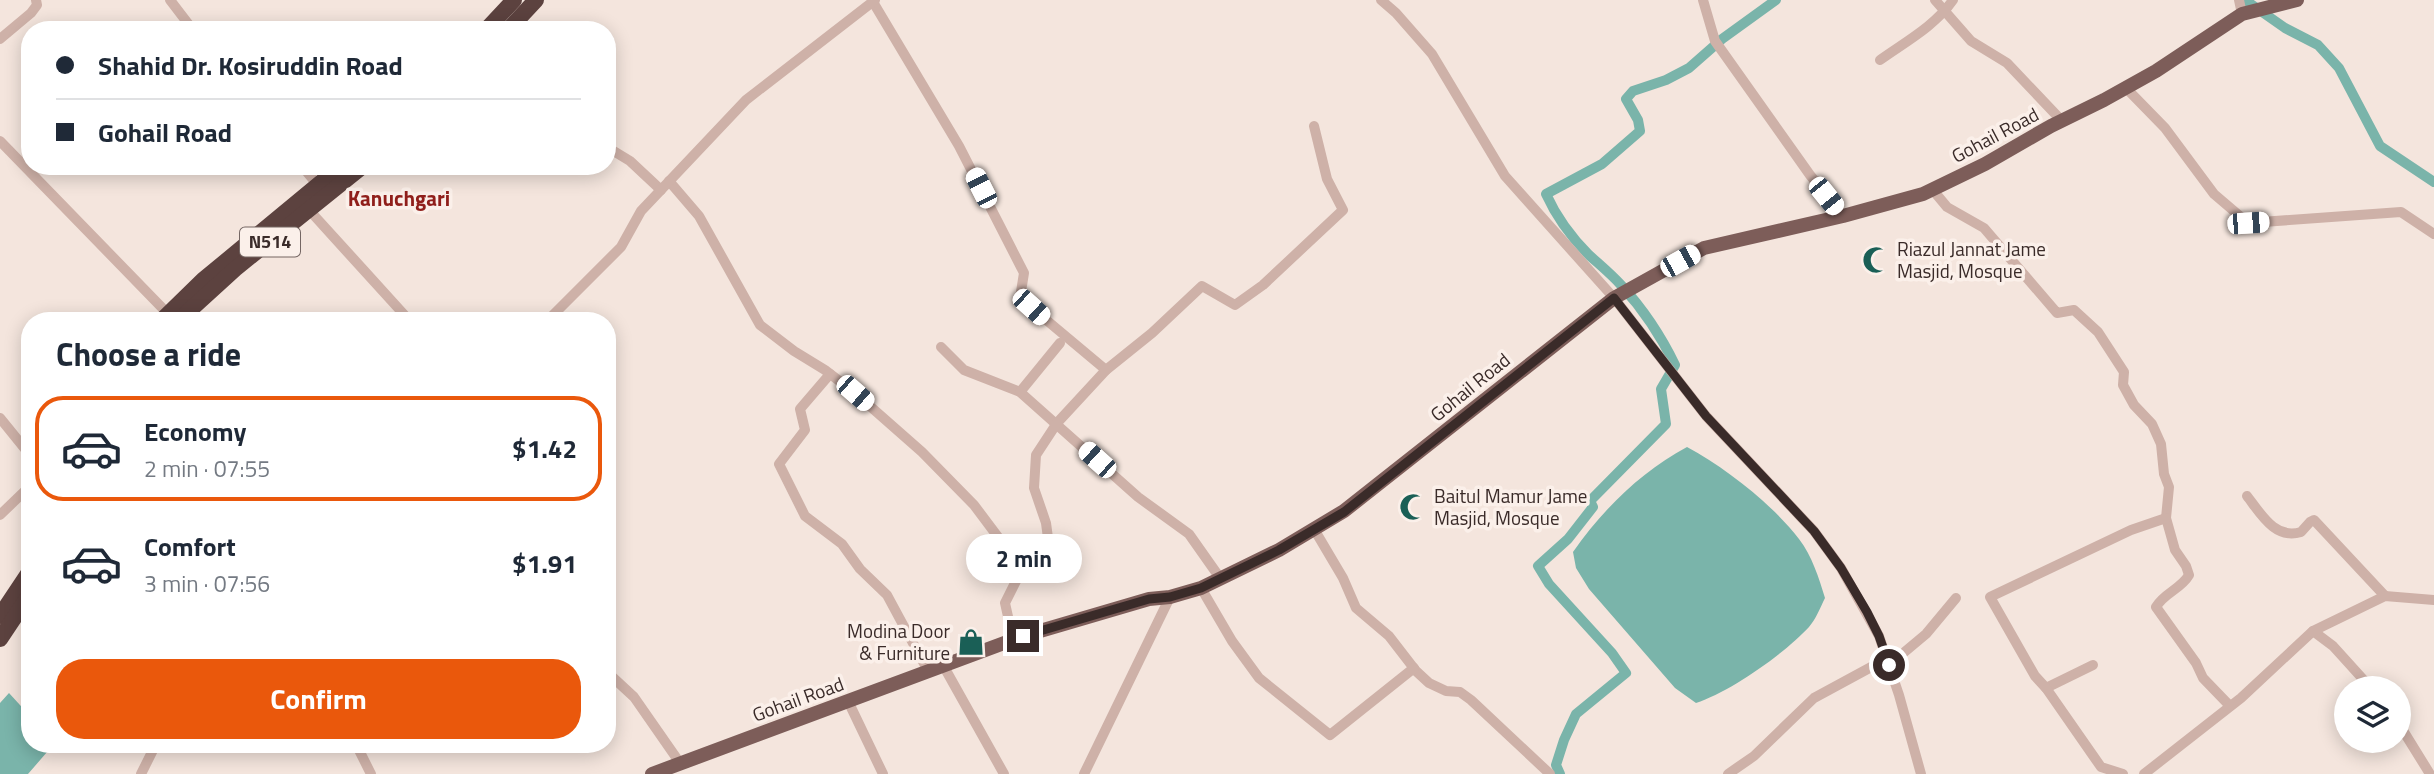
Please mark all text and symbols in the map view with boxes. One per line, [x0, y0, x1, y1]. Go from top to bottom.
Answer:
text: Shahid Dr. Kosiruddin Road [98, 46, 403, 85]
street label: Gohail Road [1946, 99, 2044, 170]
text: Gohail Road [98, 113, 232, 152]
car [963, 165, 1000, 211]
car [1805, 173, 1848, 219]
district label: Kanuchgari [348, 182, 450, 214]
car [2227, 211, 2270, 235]
road number: N514 [240, 228, 300, 256]
place label: Riazul Jannat Jame Masjid, Mosque [1897, 234, 2046, 285]
car [1657, 242, 1704, 280]
mosque icon: Riazul Jannat Jame Masjid, Mosque [1861, 245, 1891, 275]
car [1009, 285, 1054, 329]
text: Choose a ride [56, 330, 241, 378]
street label: Gohail Road [1424, 345, 1516, 428]
car [833, 371, 878, 415]
text: Economy [144, 412, 246, 451]
icon: car [60, 417, 123, 480]
text: $1.42 [512, 429, 577, 468]
car [1075, 438, 1120, 482]
text: 2 min · 07:55 [144, 451, 270, 486]
place label: Baitul Mamur Jame Masjid, Mosque [1434, 481, 1587, 532]
mosque icon: Baitul Mamur Jame Masjid, Mosque [1398, 492, 1428, 522]
text: Comfort [144, 527, 236, 566]
icon: car [60, 532, 123, 595]
callout: 2 min [965, 534, 1081, 584]
text: 2 min [996, 541, 1052, 576]
text: $1.91 [512, 544, 577, 583]
text: 3 min · 07:56 [144, 566, 270, 601]
place label: Modina Door & Furniture [847, 616, 950, 667]
route end [1007, 620, 1039, 652]
shop icon: Modina Door & Furniture [956, 627, 986, 657]
route start [1873, 649, 1905, 681]
button: Confirm [56, 659, 581, 739]
street label: Gohail Road [748, 669, 848, 728]
map controls [2334, 676, 2411, 753]
button: layers [2334, 676, 2411, 753]

